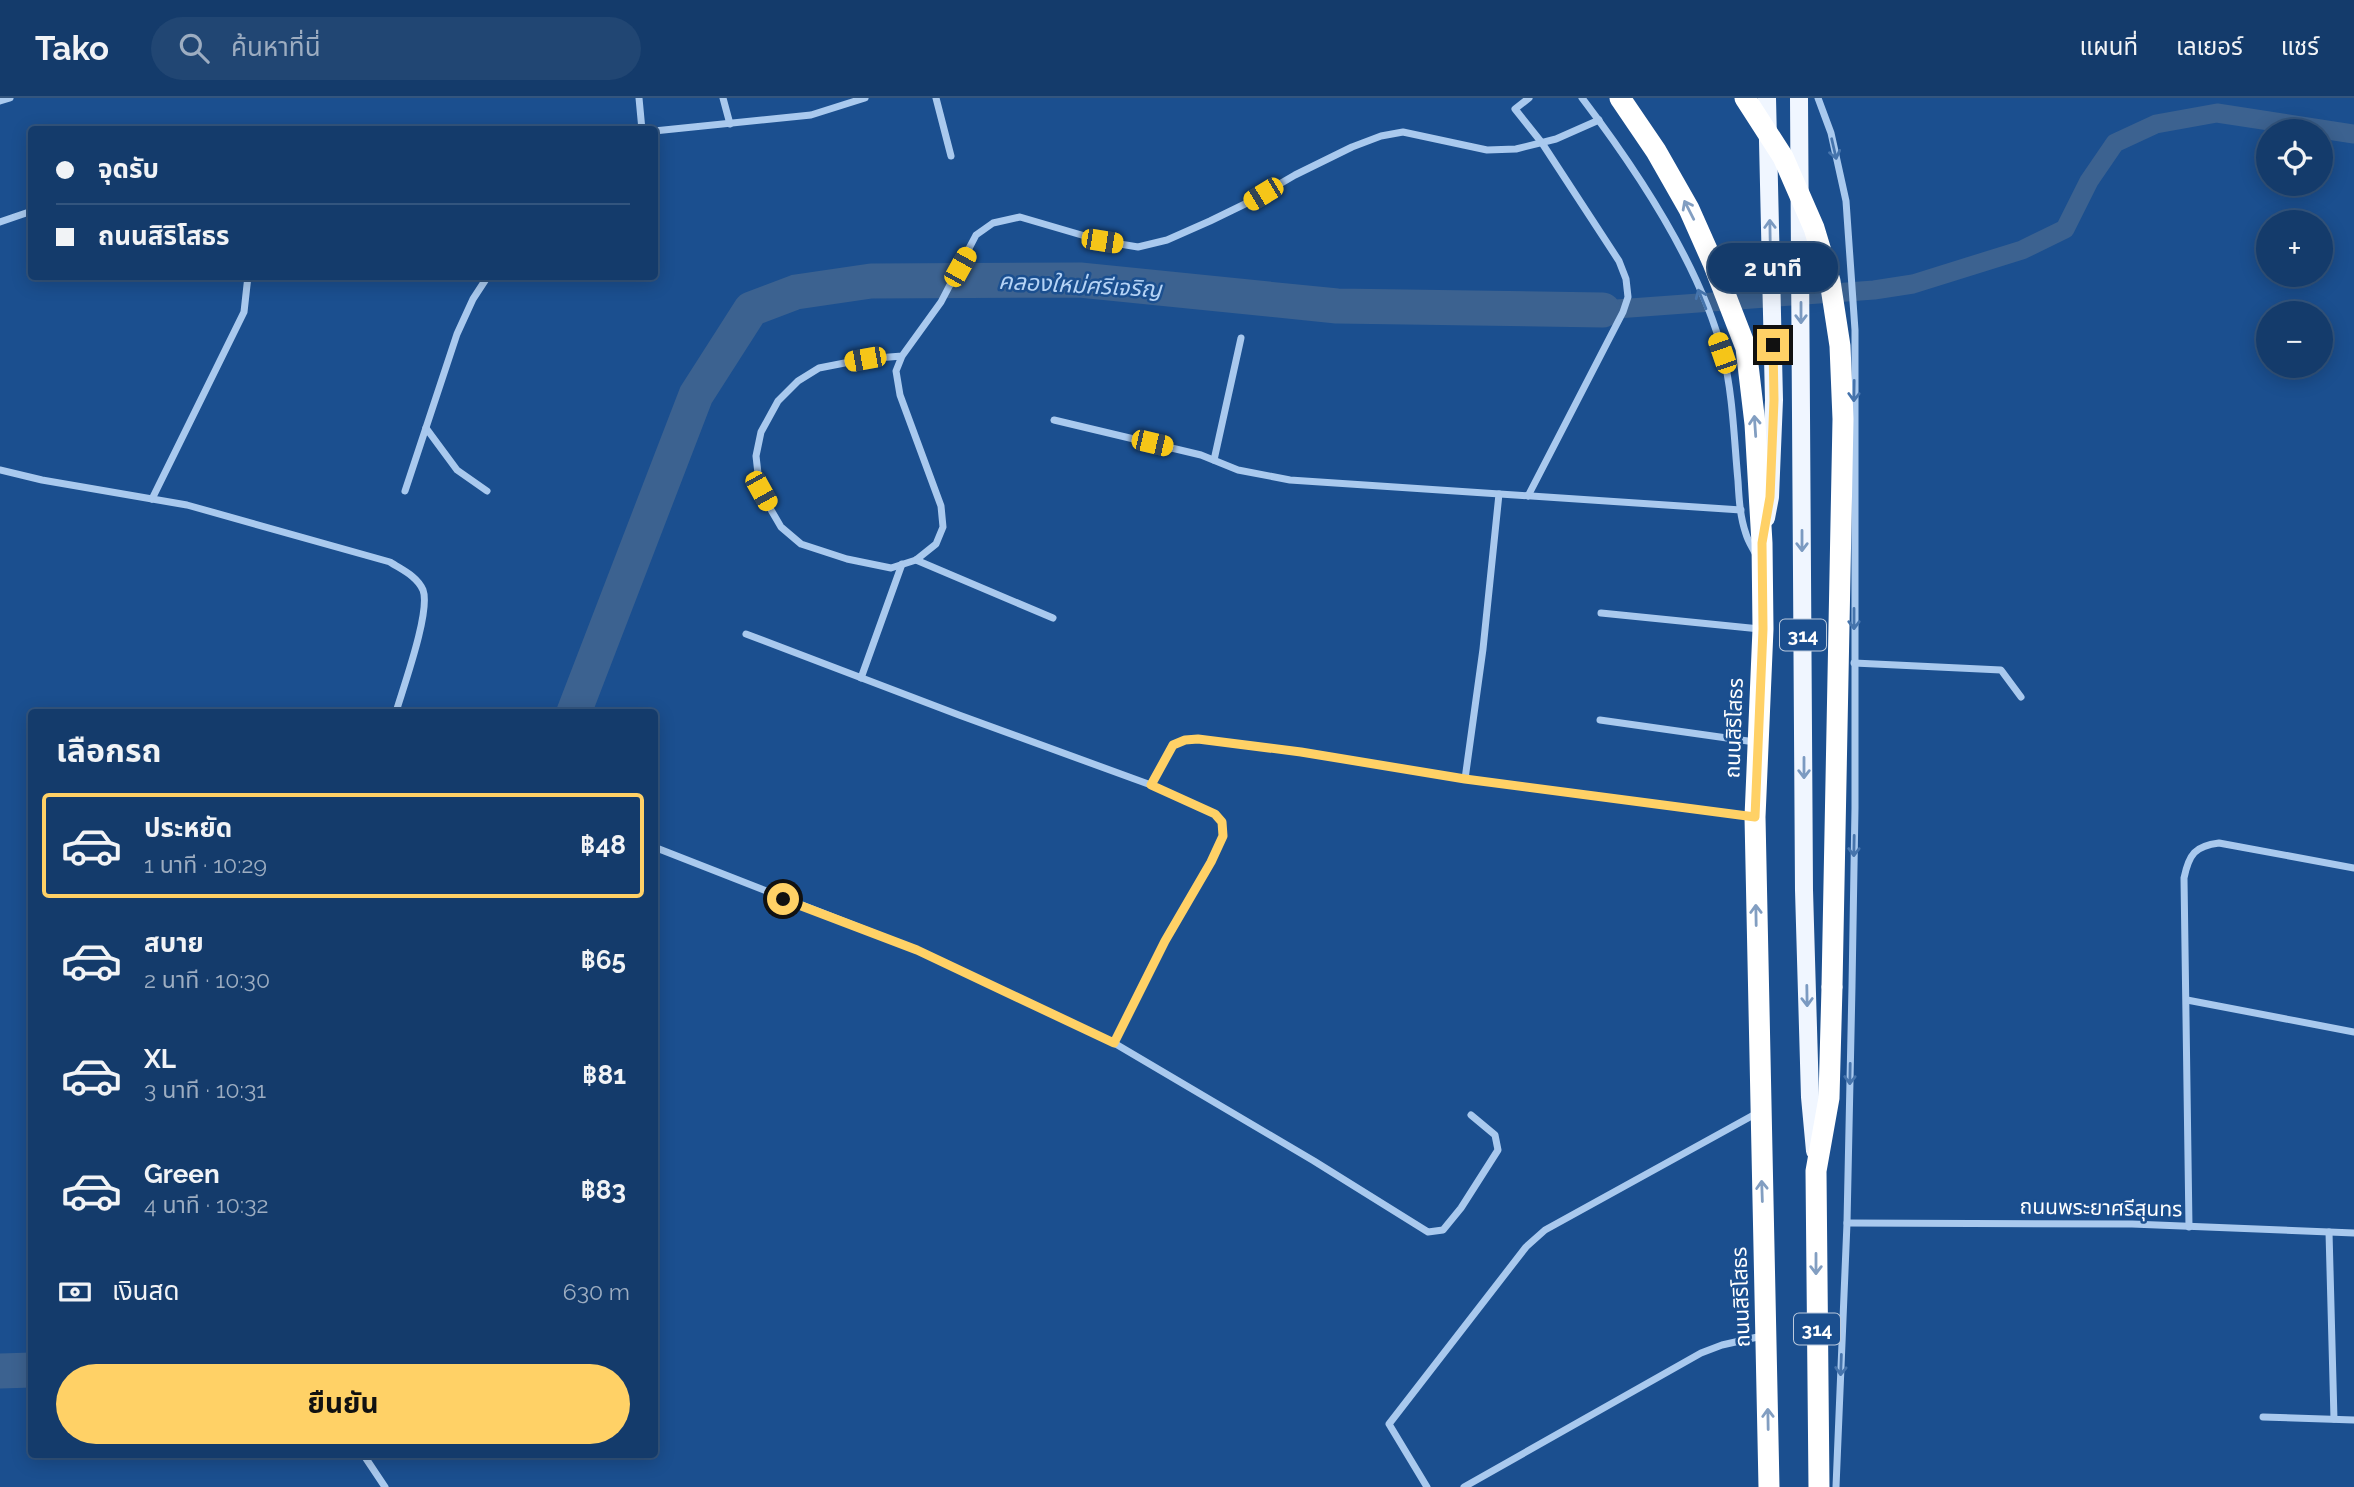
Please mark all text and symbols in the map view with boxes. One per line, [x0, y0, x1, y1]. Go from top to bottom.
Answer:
search box [151, 17, 641, 80]
text: Tako [35, 29, 109, 68]
icon: search [175, 29, 213, 67]
text: ค้นหาที่นี่ [231, 32, 321, 62]
text: แผนที่ [2080, 32, 2138, 61]
text: เลเยอร์ [2176, 32, 2243, 61]
text: แชร์ [2281, 32, 2319, 61]
map controls [2256, 119, 2333, 378]
button: locate [2256, 119, 2333, 196]
one-way arrow [1828, 137, 1841, 160]
text: จุดรับ [98, 154, 159, 184]
car [1240, 174, 1287, 214]
one-way arrow [1682, 200, 1696, 221]
button: + [2256, 210, 2333, 287]
one-way arrow [1763, 219, 1777, 242]
text: ถนนสิริโสธร [98, 221, 230, 251]
car [1080, 227, 1125, 255]
car [941, 244, 980, 290]
callout: 2 นาที [1708, 244, 1838, 292]
text: 2 นาที [1744, 254, 1802, 281]
water label: คลองใหม่ศรีเจริญ [998, 267, 1164, 302]
one-way arrow [1695, 289, 1708, 310]
one-way arrow [1794, 301, 1807, 324]
button: − [2256, 301, 2333, 378]
route end [1757, 329, 1789, 361]
car [1706, 330, 1739, 376]
car [843, 345, 888, 373]
one-way arrow [1847, 379, 1861, 402]
one-way arrow [1748, 414, 1761, 437]
car [1130, 428, 1175, 458]
car [742, 468, 781, 514]
one-way arrow [1795, 529, 1809, 552]
one-way arrow [1847, 607, 1861, 630]
road number: 314 [1780, 620, 1826, 650]
street label: ถนนสิริโสธร [1719, 677, 1748, 779]
text: เลือกรถ [56, 732, 161, 769]
one-way arrow [1797, 756, 1811, 779]
text: ประหยัด [144, 813, 232, 843]
icon: car [60, 814, 123, 877]
text: ฿48 [580, 830, 626, 860]
one-way arrow [1848, 834, 1861, 857]
text: 1 นาที · 10:29 [144, 851, 267, 878]
route start [767, 883, 799, 915]
one-way arrow [1749, 904, 1763, 927]
text: สบาย [144, 928, 204, 958]
icon: car [60, 929, 123, 992]
text: ฿65 [581, 945, 626, 975]
text: 2 นาที · 10:30 [144, 966, 270, 993]
one-way arrow [1800, 984, 1814, 1007]
icon: car [60, 1044, 123, 1107]
text: XL [144, 1044, 176, 1074]
text: ฿81 [582, 1060, 626, 1090]
one-way arrow [1844, 1062, 1857, 1085]
text: 3 นาที · 10:31 [144, 1076, 266, 1103]
icon: car [60, 1159, 123, 1222]
text: Green [144, 1159, 220, 1189]
text: ฿83 [581, 1175, 626, 1205]
one-way arrow [1756, 1180, 1769, 1203]
text: 4 นาที · 10:32 [144, 1191, 268, 1218]
street label: ถนนพระยาศรีสุนทร [2019, 1194, 2183, 1222]
street label: ถนนสิริโสธร [1726, 1246, 1755, 1348]
one-way arrow [1809, 1252, 1823, 1275]
icon: cash [56, 1273, 94, 1311]
text: เงินสด [112, 1276, 179, 1306]
text: 630 m [563, 1278, 630, 1305]
road number: 314 [1794, 1314, 1840, 1344]
one-way arrow [1835, 1353, 1848, 1376]
button: ยืนยัน [56, 1364, 630, 1444]
one-way arrow [1761, 1408, 1775, 1431]

